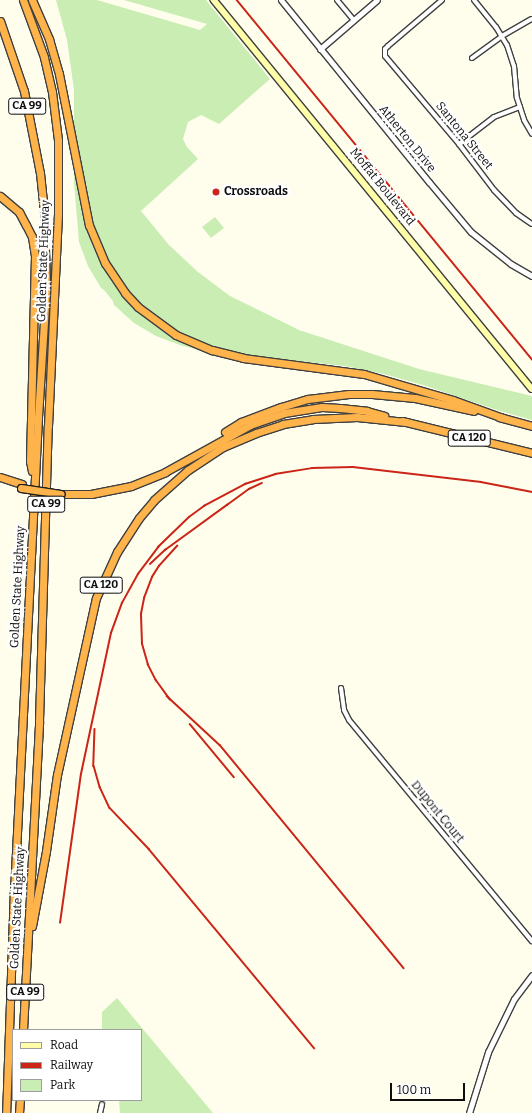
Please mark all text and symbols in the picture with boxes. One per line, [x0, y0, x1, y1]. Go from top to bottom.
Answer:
road number: CA 99 [8, 97, 46, 115]
street label: Santona Street [432, 99, 496, 173]
street label: Atherton Drive [375, 102, 439, 176]
street label: Moffat Boulevard [346, 145, 418, 229]
place label: Crossroads [224, 185, 288, 199]
marker: Crossroads [211, 187, 221, 197]
street label: Golden State Highway [35, 199, 53, 323]
road number: CA 120 [447, 429, 491, 447]
road number: CA 99 [27, 495, 65, 513]
street label: Golden State Highway [8, 525, 28, 649]
road number: CA 120 [79, 576, 123, 594]
street label: Dupont Court [408, 778, 466, 846]
street label: Golden State Highway [8, 846, 28, 970]
road number: CA 99 [6, 983, 44, 1001]
legend [12, 1029, 142, 1101]
text: Road [50, 1038, 78, 1052]
text: Railway [50, 1058, 93, 1072]
scale bar [392, 1075, 467, 1101]
text: Park [50, 1078, 75, 1092]
text: 100 m [397, 1083, 431, 1097]

